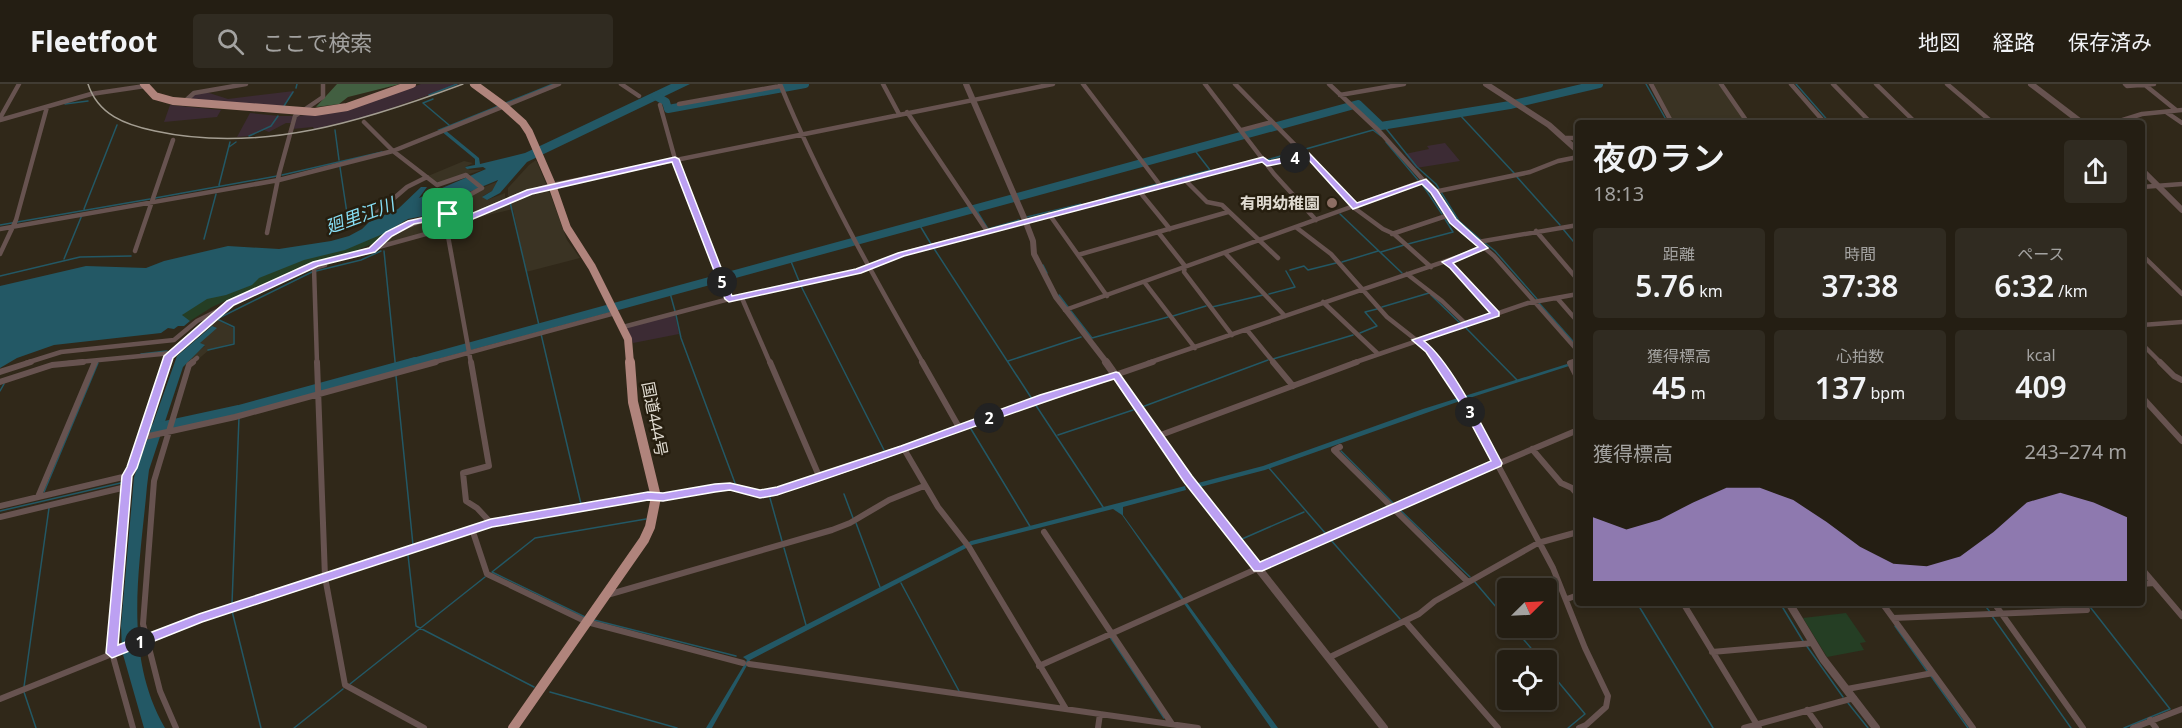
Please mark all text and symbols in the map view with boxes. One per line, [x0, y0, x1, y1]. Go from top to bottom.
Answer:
search box [193, 14, 613, 68]
text: Fleetfoot [30, 22, 157, 60]
icon: search [214, 25, 247, 58]
text: ここで検索 [262, 27, 372, 57]
text: 地図 [1918, 28, 1960, 56]
text: 経路 [1993, 28, 2035, 56]
text: 保存済み [2068, 28, 2152, 56]
text: 夜のラン [1593, 135, 1725, 180]
button: share [2064, 140, 2127, 203]
pin: 4 [1280, 143, 1310, 173]
text: 4 [1290, 147, 1300, 169]
text: 18:13 [1593, 180, 1644, 207]
pin [422, 188, 473, 239]
water label: 廻里江川 [322, 191, 399, 239]
place label: 有明幼稚園 [1240, 192, 1320, 214]
marker: 有明幼稚園 [1325, 196, 1339, 210]
icon: arrive [431, 197, 464, 230]
text: 距離 [1663, 243, 1695, 265]
text: 時間 [1844, 243, 1876, 265]
text: ペース [2017, 243, 2065, 265]
text: 5.76 [1635, 265, 1695, 306]
text: 37:38 [1822, 265, 1898, 306]
text: 6:32 [1994, 265, 2054, 306]
pin: 5 [707, 267, 737, 297]
text: 5 [717, 271, 727, 293]
text: km [1695, 280, 1723, 302]
text: /km [2054, 280, 2088, 302]
text: kcal [2026, 344, 2056, 366]
text: 獲得標高 [1647, 345, 1711, 367]
text: 心拍数 [1836, 345, 1884, 367]
text: 409 [2015, 366, 2067, 407]
text: 45 [1652, 367, 1687, 408]
text: 137 [1815, 367, 1866, 408]
street label: 国道444号 [637, 380, 673, 458]
text: m [1687, 382, 1706, 404]
text: bpm [1866, 382, 1905, 404]
pin: 3 [1455, 397, 1485, 427]
text: 3 [1465, 401, 1475, 423]
pin: 2 [974, 403, 1004, 433]
text: 2 [984, 407, 994, 429]
text: 243–274 m [2024, 438, 2127, 465]
text: 獲得標高 [1593, 440, 1673, 467]
north arrow [1497, 578, 1557, 638]
map controls [1497, 578, 1557, 710]
pin: 1 [125, 627, 155, 657]
text: 1 [135, 631, 145, 653]
button: locate [1497, 650, 1557, 710]

